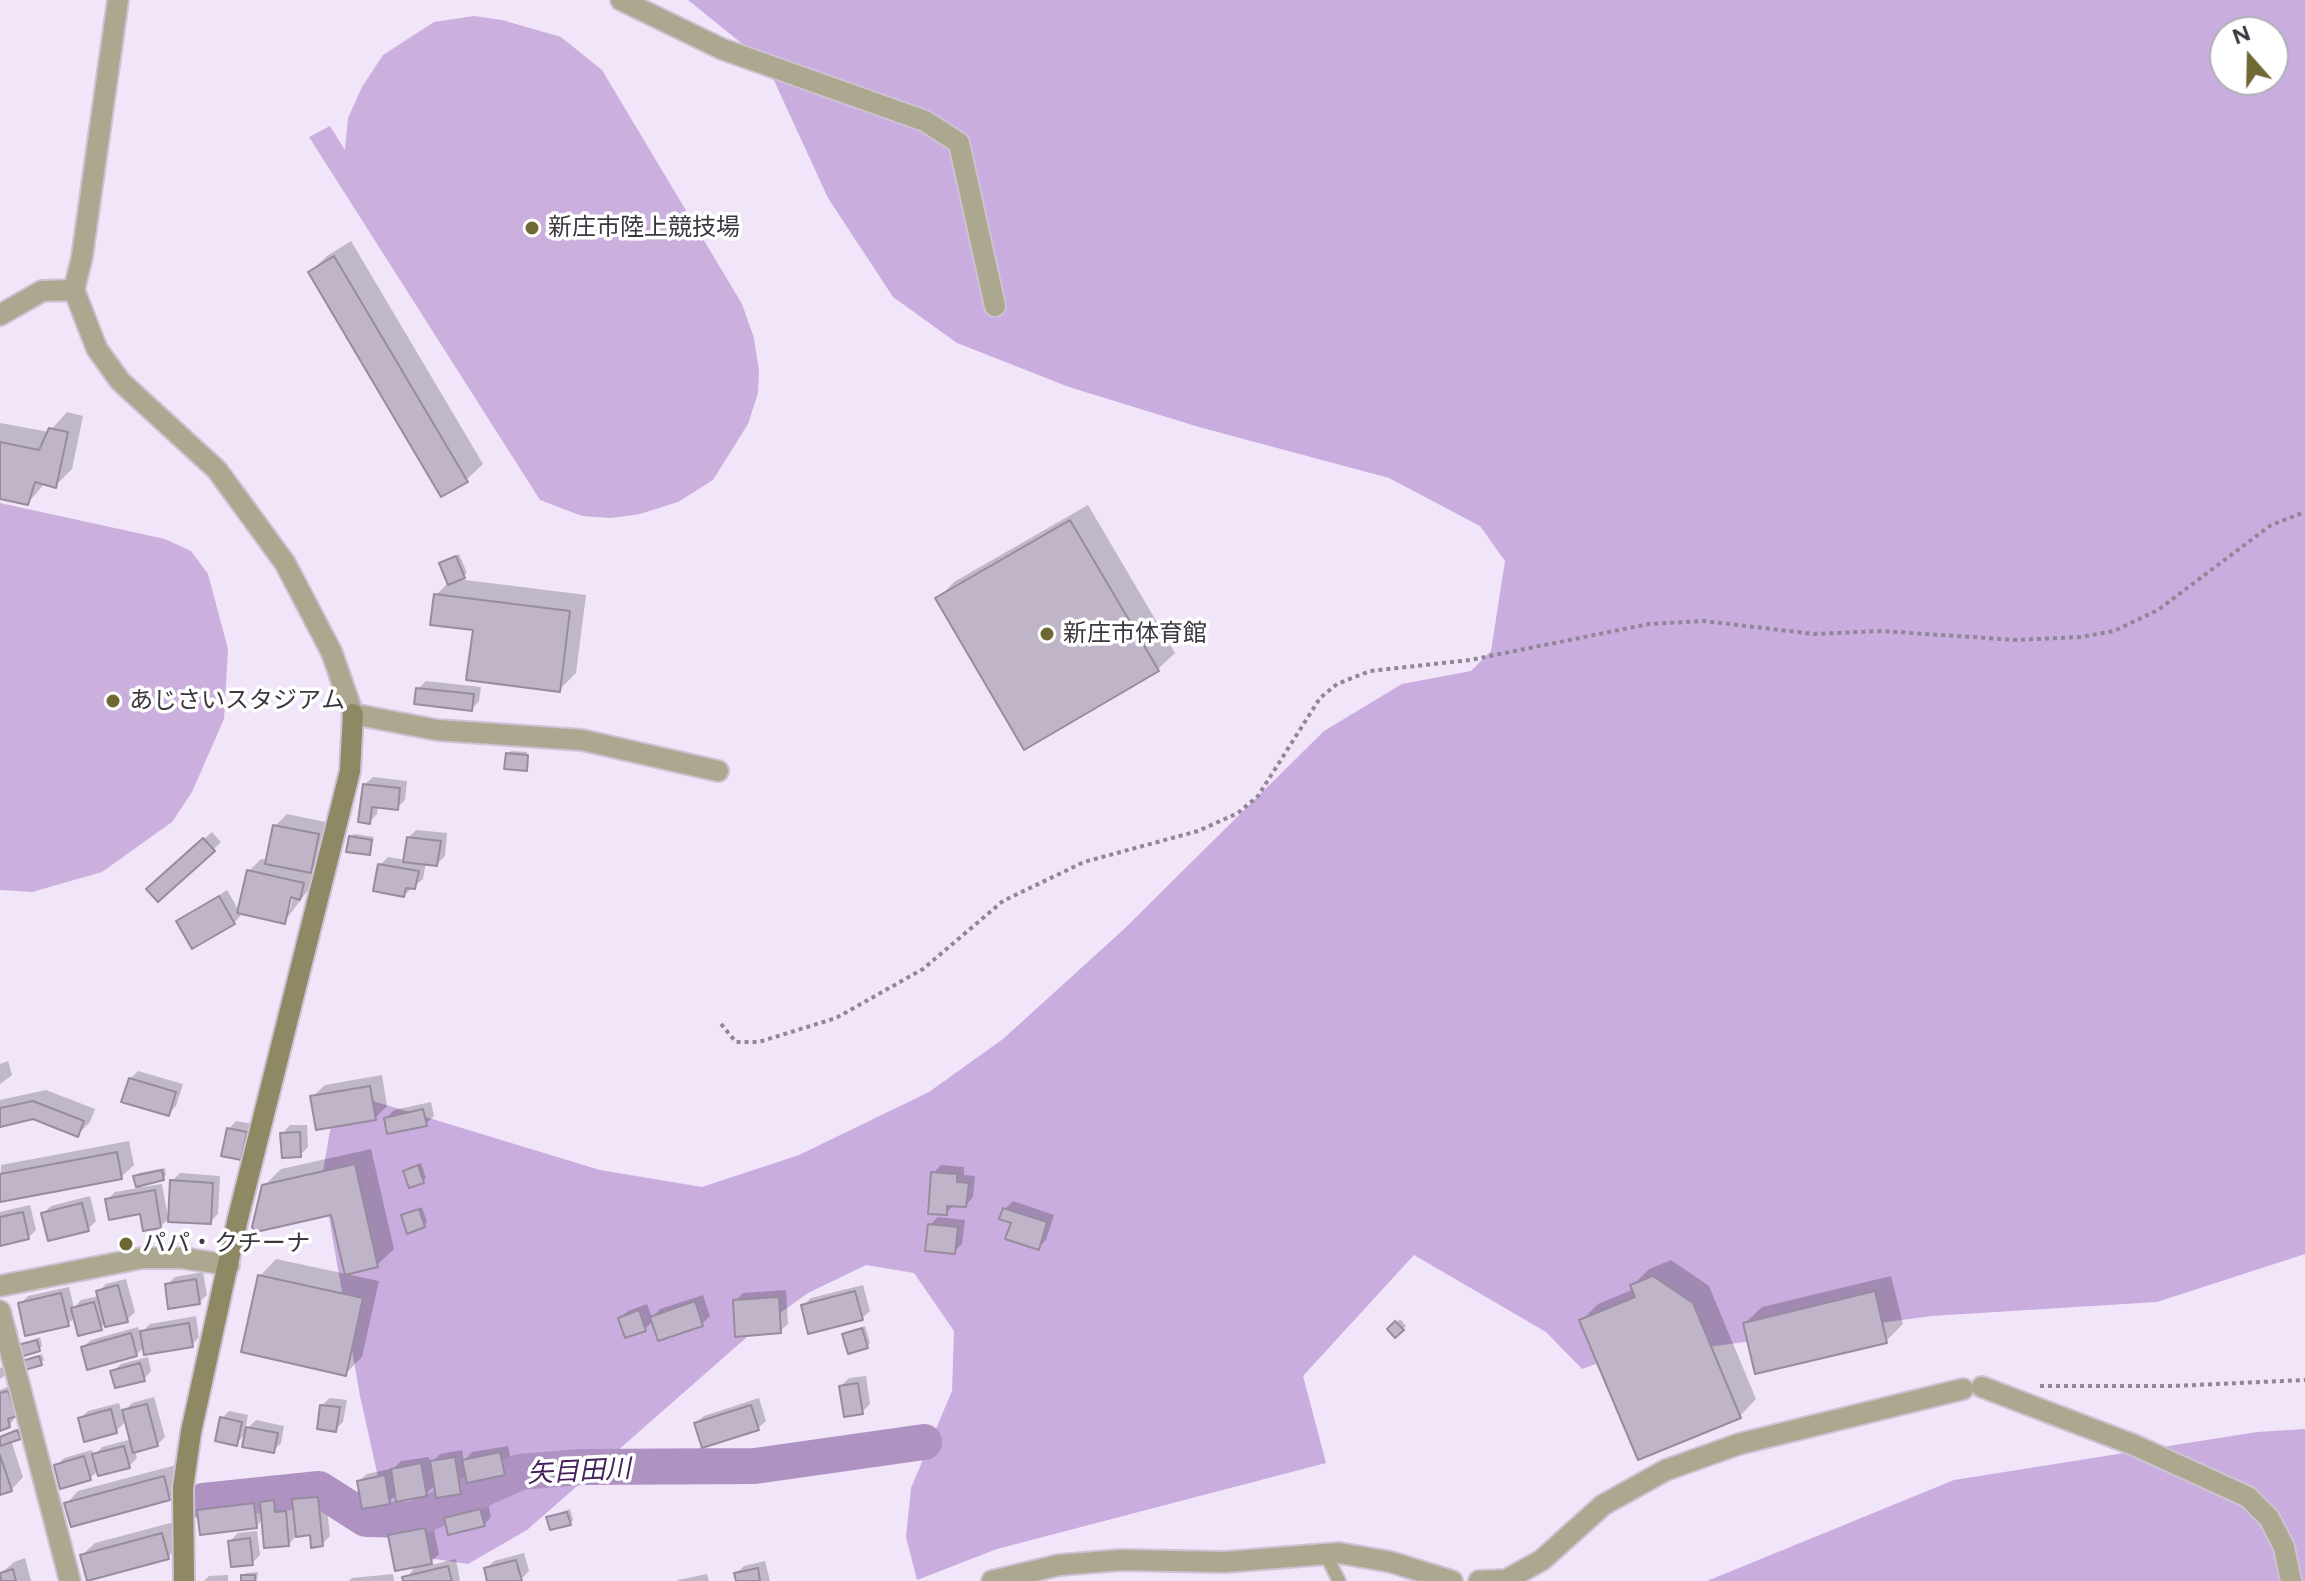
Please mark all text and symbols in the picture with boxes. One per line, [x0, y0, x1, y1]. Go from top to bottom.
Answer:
north arrow [2209, 16, 2289, 96]
text: N [2229, 19, 2254, 50]
place label: 新庄市陸上競技場 [548, 214, 740, 242]
marker: 新庄市陸上競技場 [523, 219, 541, 237]
place label: 新庄市体育館 [1063, 620, 1207, 648]
marker: 新庄市体育館 [1038, 625, 1056, 643]
place label: あじさいスタジアム [129, 687, 345, 715]
marker: あじさいスタジアム [104, 692, 122, 710]
place label: パパ・クチーナ [142, 1230, 310, 1258]
marker: パパ・クチーナ [117, 1235, 135, 1253]
water label: 矢目田川 [526, 1454, 632, 1490]

